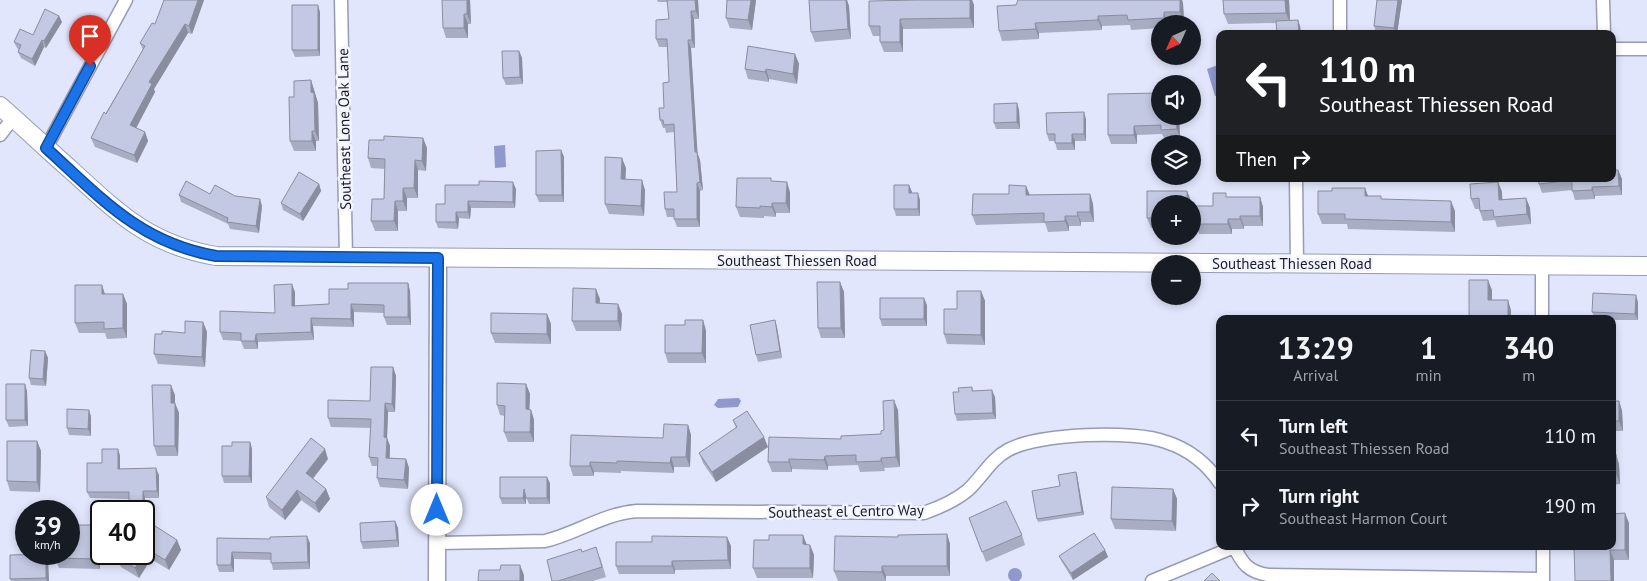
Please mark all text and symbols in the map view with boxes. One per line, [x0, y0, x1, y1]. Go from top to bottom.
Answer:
pin [69, 15, 111, 66]
north arrow [1151, 15, 1201, 65]
map controls [1151, 15, 1201, 305]
icon: arrive [76, 22, 104, 50]
text: 110 m [1319, 46, 1416, 92]
street label: Southeast Lone Oak Lane [333, 48, 355, 210]
icon: left [1236, 50, 1301, 115]
button: sound [1151, 75, 1201, 125]
text: Southeast Thiessen Road [1319, 90, 1553, 118]
button: layers [1151, 135, 1201, 185]
icon: right [1287, 145, 1315, 173]
text: Then [1236, 147, 1277, 171]
button: + [1151, 195, 1201, 245]
street label: Southeast Thiessen Road [717, 251, 877, 270]
street label: Southeast Thiessen Road [1212, 254, 1372, 273]
button: − [1151, 255, 1201, 305]
text: 13:29 [1278, 328, 1354, 367]
text: 1 [1420, 328, 1437, 367]
text: 340 [1503, 328, 1554, 367]
text: Arrival [1293, 365, 1338, 385]
text: min [1416, 365, 1442, 385]
text: m [1522, 365, 1535, 385]
text: Turn left [1279, 414, 1348, 438]
icon: left [1236, 422, 1264, 450]
text: 110 m [1544, 424, 1596, 448]
text: Southeast Thiessen Road [1279, 438, 1449, 458]
position arrow [410, 483, 462, 535]
text: Turn right [1279, 484, 1359, 508]
icon: right [1236, 492, 1264, 520]
text: 190 m [1544, 494, 1596, 518]
speed limit sign: 40 [90, 500, 155, 565]
street label: Southeast el Centro Way [768, 500, 924, 522]
text: Southeast Harmon Court [1279, 508, 1447, 528]
text: 39 [33, 510, 62, 542]
text: km/h [34, 537, 61, 552]

